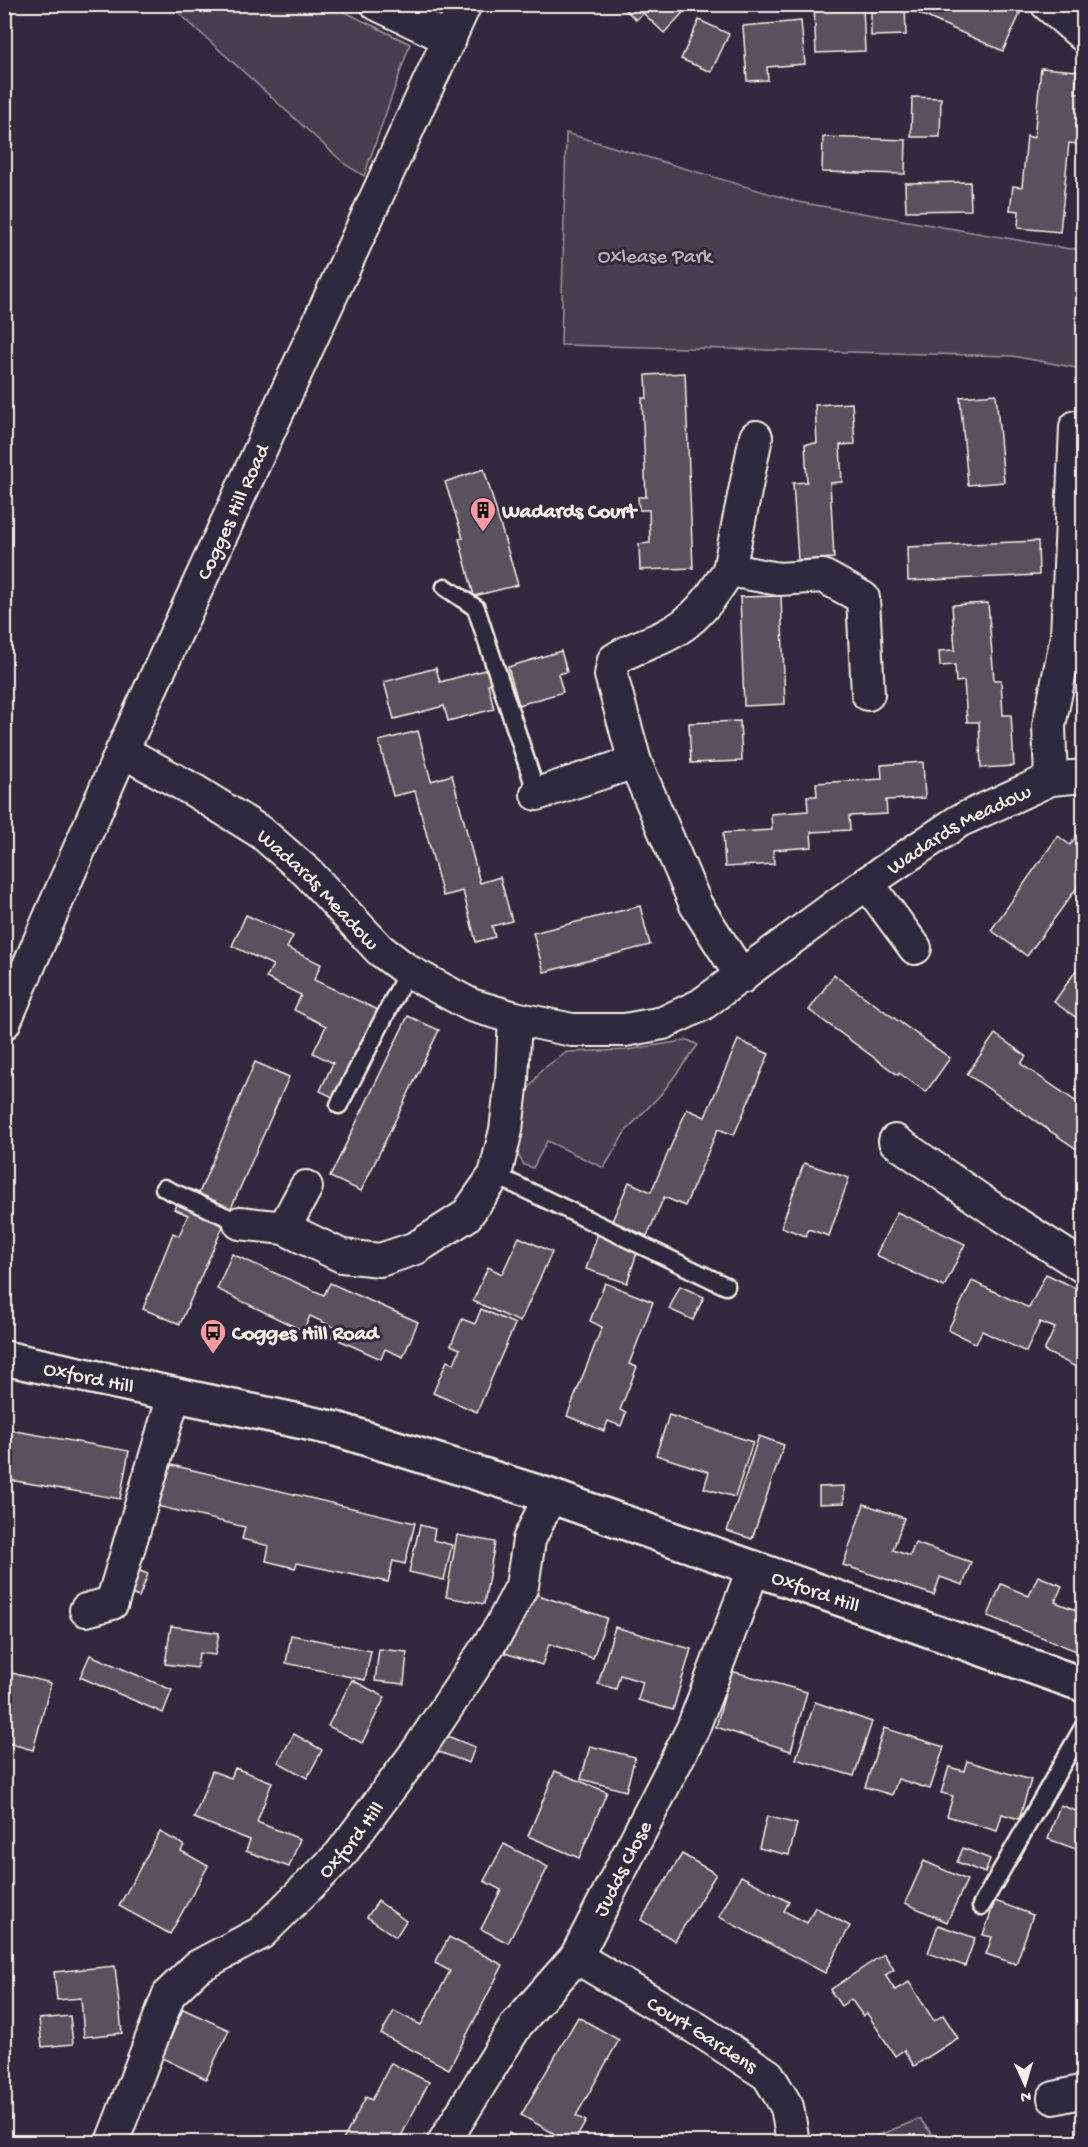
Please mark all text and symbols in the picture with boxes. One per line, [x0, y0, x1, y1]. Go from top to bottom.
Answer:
park label: Oxlease Park [598, 246, 715, 271]
street label: Cogges Hill Road [193, 440, 278, 585]
building icon: Wadards Court [468, 495, 498, 533]
place label: Wadards Court [501, 501, 638, 526]
street label: Wadards Meadow [883, 780, 1037, 882]
street label: Wadards Meadow [250, 825, 383, 958]
bus stop icon: Cogges Hill Road [198, 1317, 228, 1355]
place label: Cogges Hill Road [231, 1323, 381, 1348]
street label: Oxford Hill [41, 1358, 136, 1401]
street label: Oxford Hill [768, 1566, 862, 1621]
street label: Oxford Hill [315, 1798, 392, 1885]
street label: Judds Close [590, 1817, 660, 1921]
street label: Court Gardens [641, 1992, 762, 2081]
north arrow [995, 2054, 1055, 2114]
text: N [1019, 2086, 1032, 2105]

